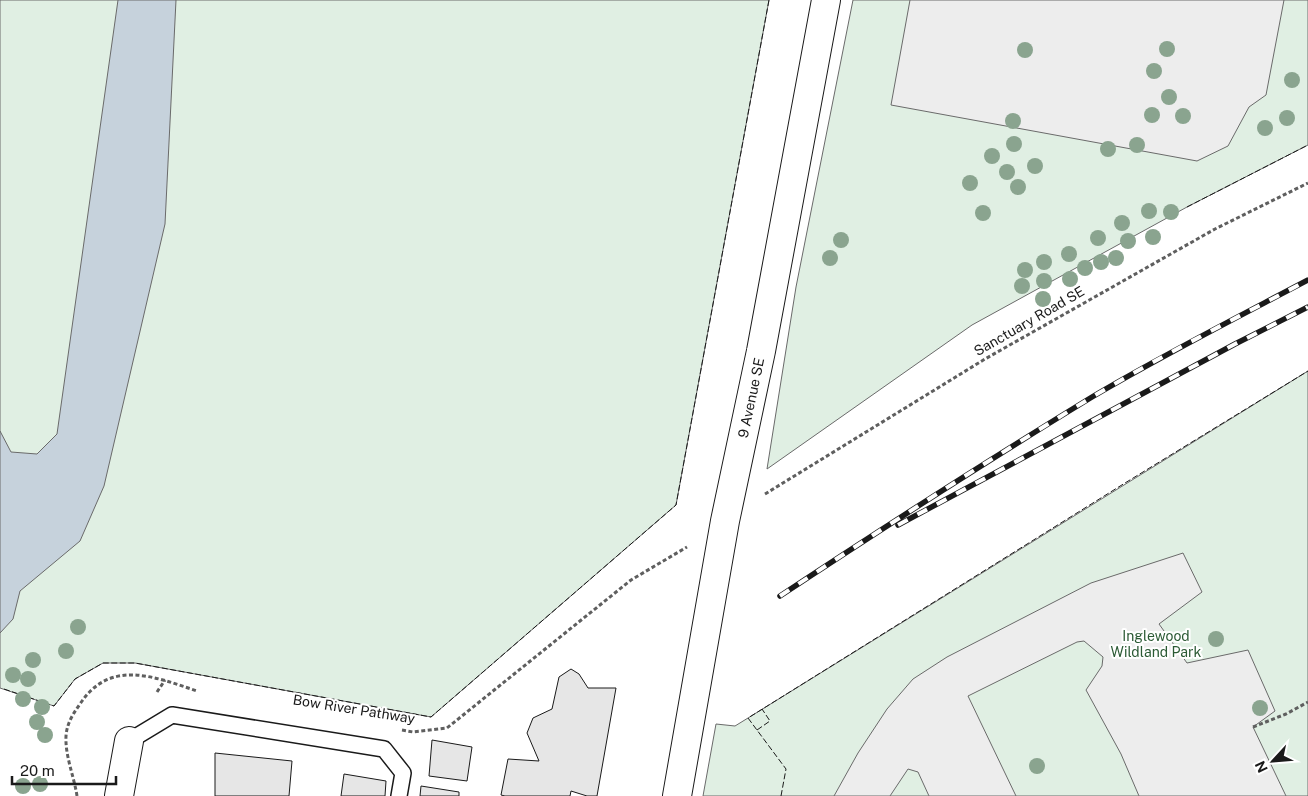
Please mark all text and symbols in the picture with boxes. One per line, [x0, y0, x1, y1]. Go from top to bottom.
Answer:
street label: Sanctuary Road SE [971, 283, 1087, 359]
street label: 9 Avenue SE [735, 356, 767, 439]
park label: Inglewood Wildland Park [1111, 628, 1202, 660]
street label: Bow River Pathway [292, 691, 417, 727]
north arrow [1248, 736, 1298, 786]
scale bar [12, 754, 116, 786]
text: N [1252, 758, 1271, 775]
text: 20 m [20, 762, 55, 779]

